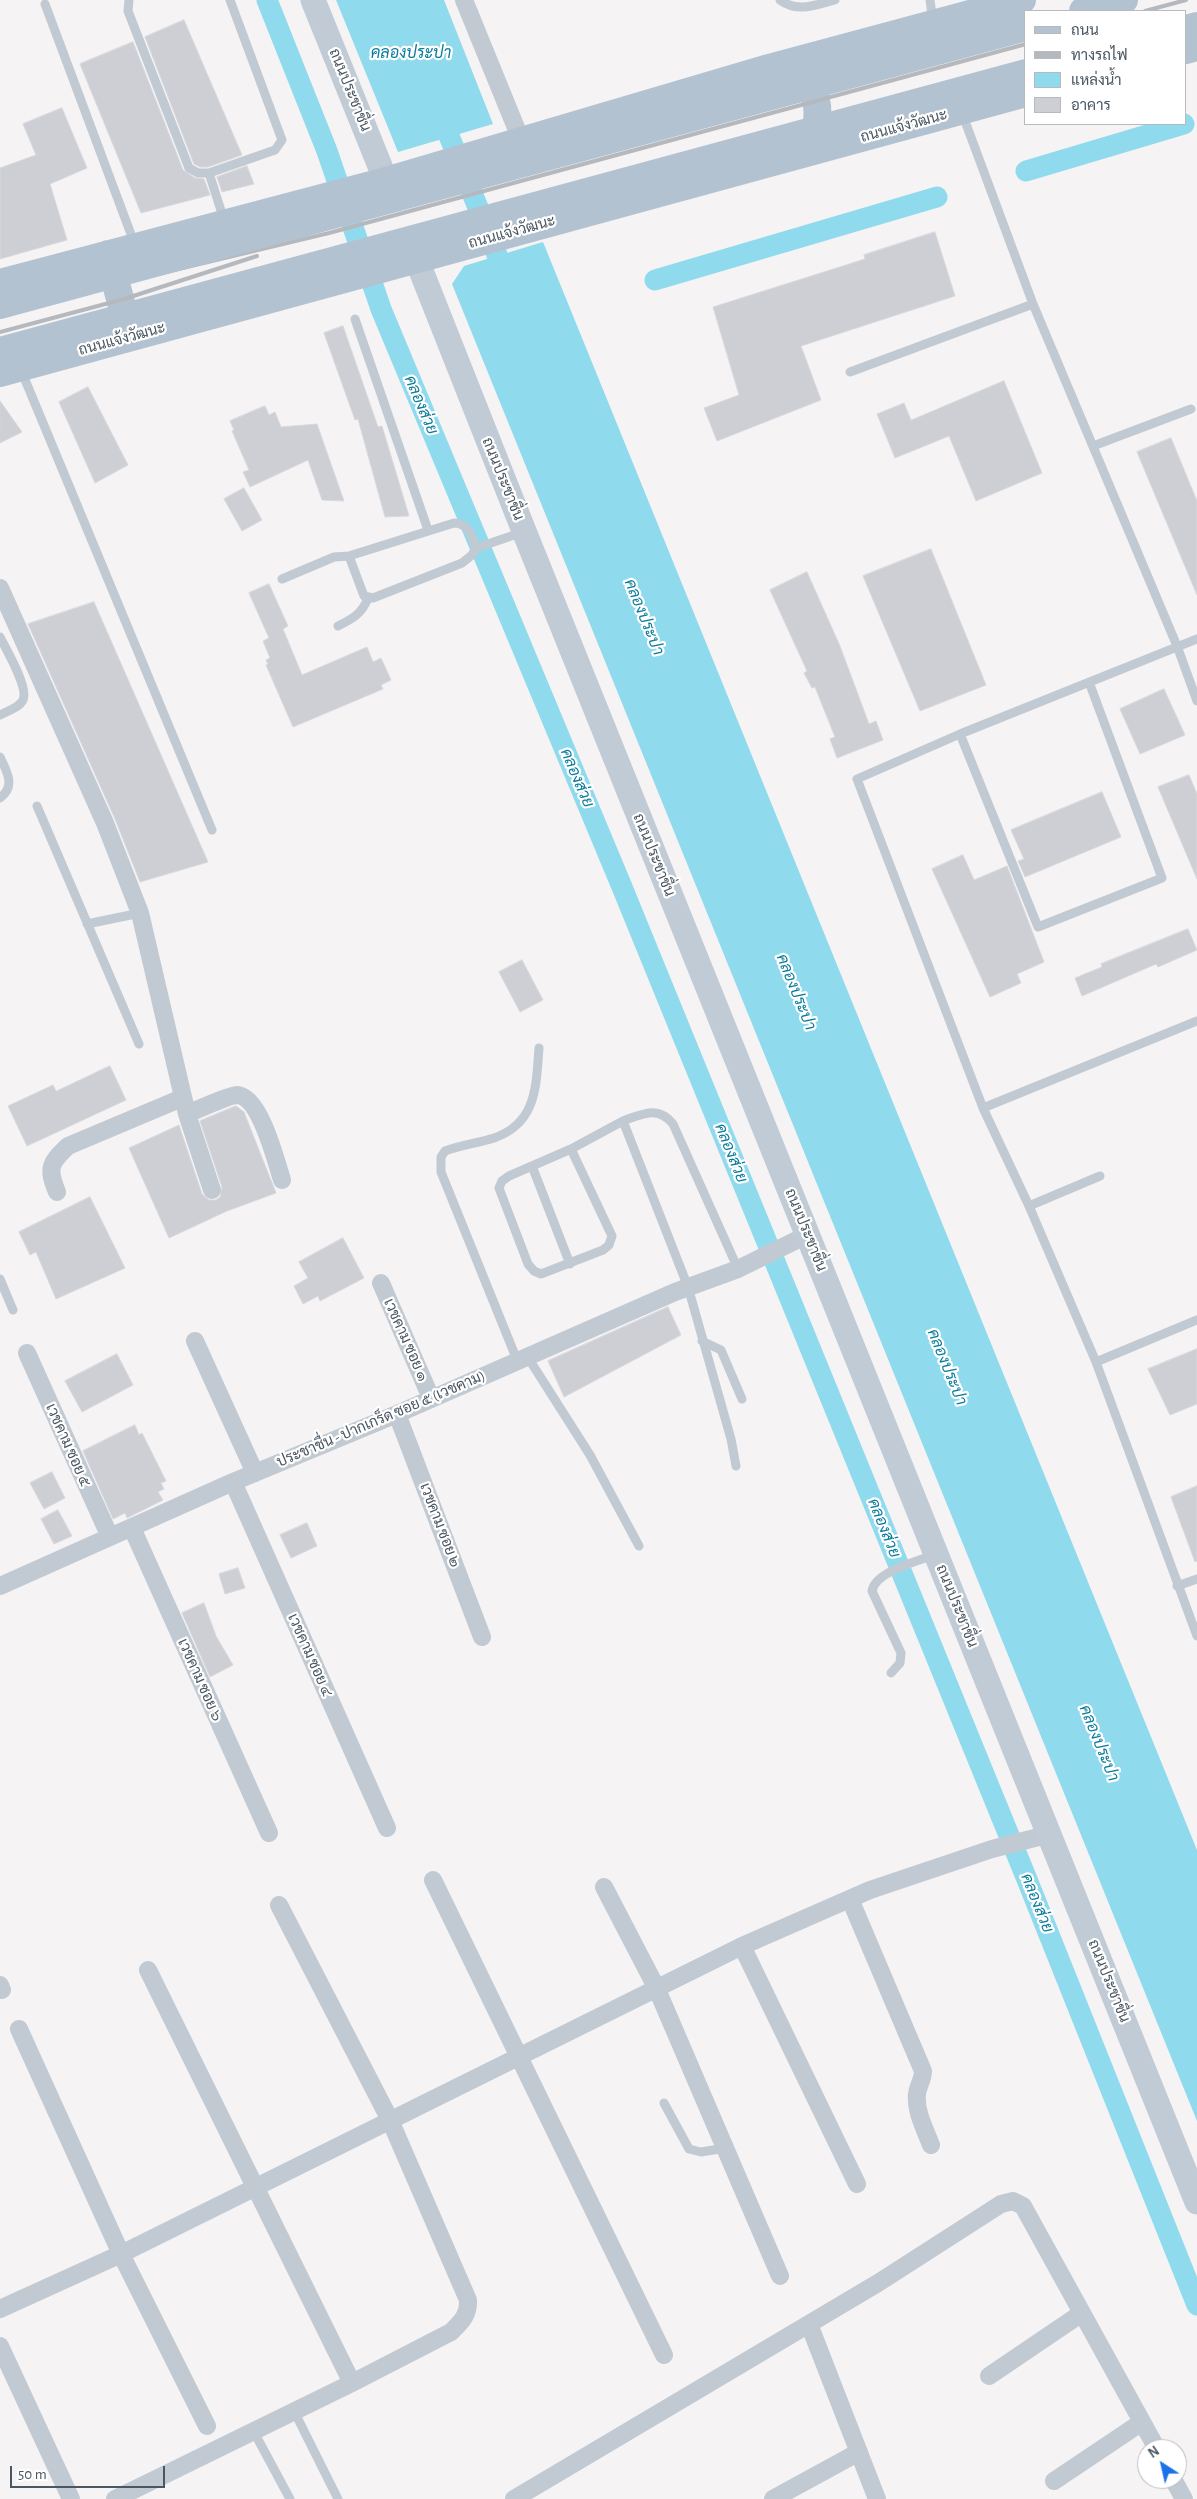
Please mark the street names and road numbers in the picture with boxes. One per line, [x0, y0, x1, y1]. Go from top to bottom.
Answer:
street label: ถนนประชาชื่น [325, 46, 375, 134]
street label: ถนนแจ้งวัฒนะ [859, 106, 949, 146]
street label: ถนนแจ้งวัฒนะ [467, 212, 557, 252]
street label: ถนนแจ้งวัฒนะ [77, 319, 167, 359]
street label: ถนนประชาชื่น [478, 435, 528, 523]
street label: ถนนประชาชื่น [629, 811, 679, 899]
street label: ถนนประชาชื่น [781, 1186, 831, 1274]
street label: เวชคาม ซอย ๑ [380, 1296, 432, 1384]
street label: ประชาชื่น - ปากเกร็ด ซอย ๕ (เวชคาม) [274, 1367, 488, 1471]
street label: เวชคาม ซอย ๕ [42, 1401, 94, 1489]
street label: เวชคาม ซอย ๒ [416, 1480, 464, 1570]
street label: ถนนประชาชื่น [932, 1562, 982, 1650]
street label: เวชคาม ซอย ๔ [284, 1611, 336, 1699]
street label: เวชคาม ซอย ๖ [174, 1636, 226, 1724]
street label: ถนนประชาชื่น [1084, 1937, 1134, 2025]

